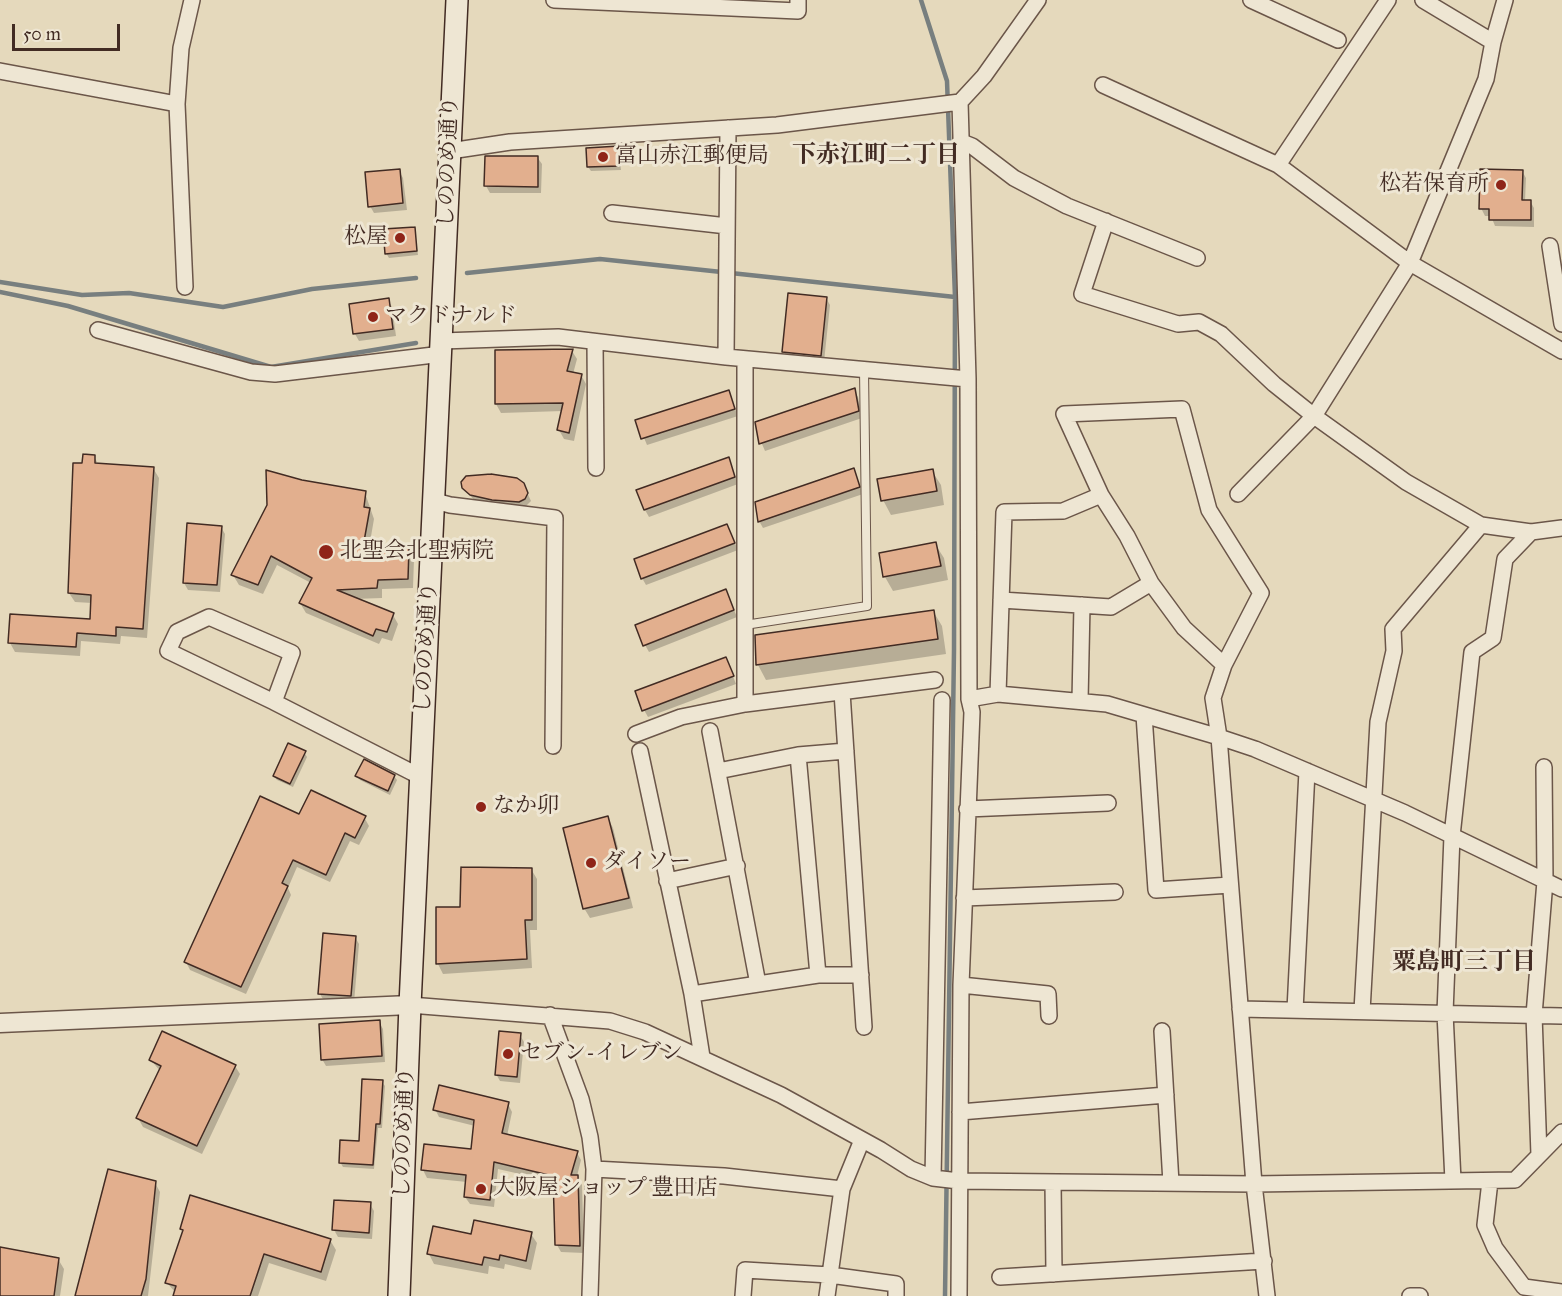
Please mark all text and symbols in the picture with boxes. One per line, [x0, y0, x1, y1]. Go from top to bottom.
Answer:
scale bar [15, 12, 123, 50]
text: 50 m [23, 23, 61, 45]
street label: しののめ通り [434, 96, 464, 228]
district label: 下赤江町二丁目 [792, 142, 960, 170]
place label: 富山赤江郵便局 [615, 144, 769, 170]
marker: 富山赤江郵便局 [596, 150, 610, 164]
place label: 松若保育所 [1379, 172, 1489, 198]
marker: 松若保育所 [1494, 178, 1508, 192]
place label: 松屋 [344, 225, 388, 251]
marker: 松屋 [393, 231, 407, 245]
place label: マクドナルド [385, 304, 517, 330]
marker: マクドナルド [366, 310, 380, 324]
place label: 北聖会北聖病院 [340, 539, 494, 565]
marker: 北聖会北聖病院 [317, 543, 335, 561]
street label: しののめ通り [410, 581, 444, 715]
place label: なか卯 [493, 794, 559, 820]
marker: なか卯 [474, 800, 488, 814]
place label: ダイソー [603, 850, 691, 876]
marker: ダイソー [584, 856, 598, 870]
district label: 粟島町三丁目 [1392, 949, 1536, 977]
place label: セブン-イレブン [520, 1041, 683, 1067]
marker: セブン-イレブン [501, 1047, 515, 1061]
street label: しののめ通り [390, 1067, 420, 1199]
place label: 大阪屋ショップ 豊田店 [493, 1176, 718, 1202]
marker: 大阪屋ショップ 豊田店 [474, 1182, 488, 1196]

